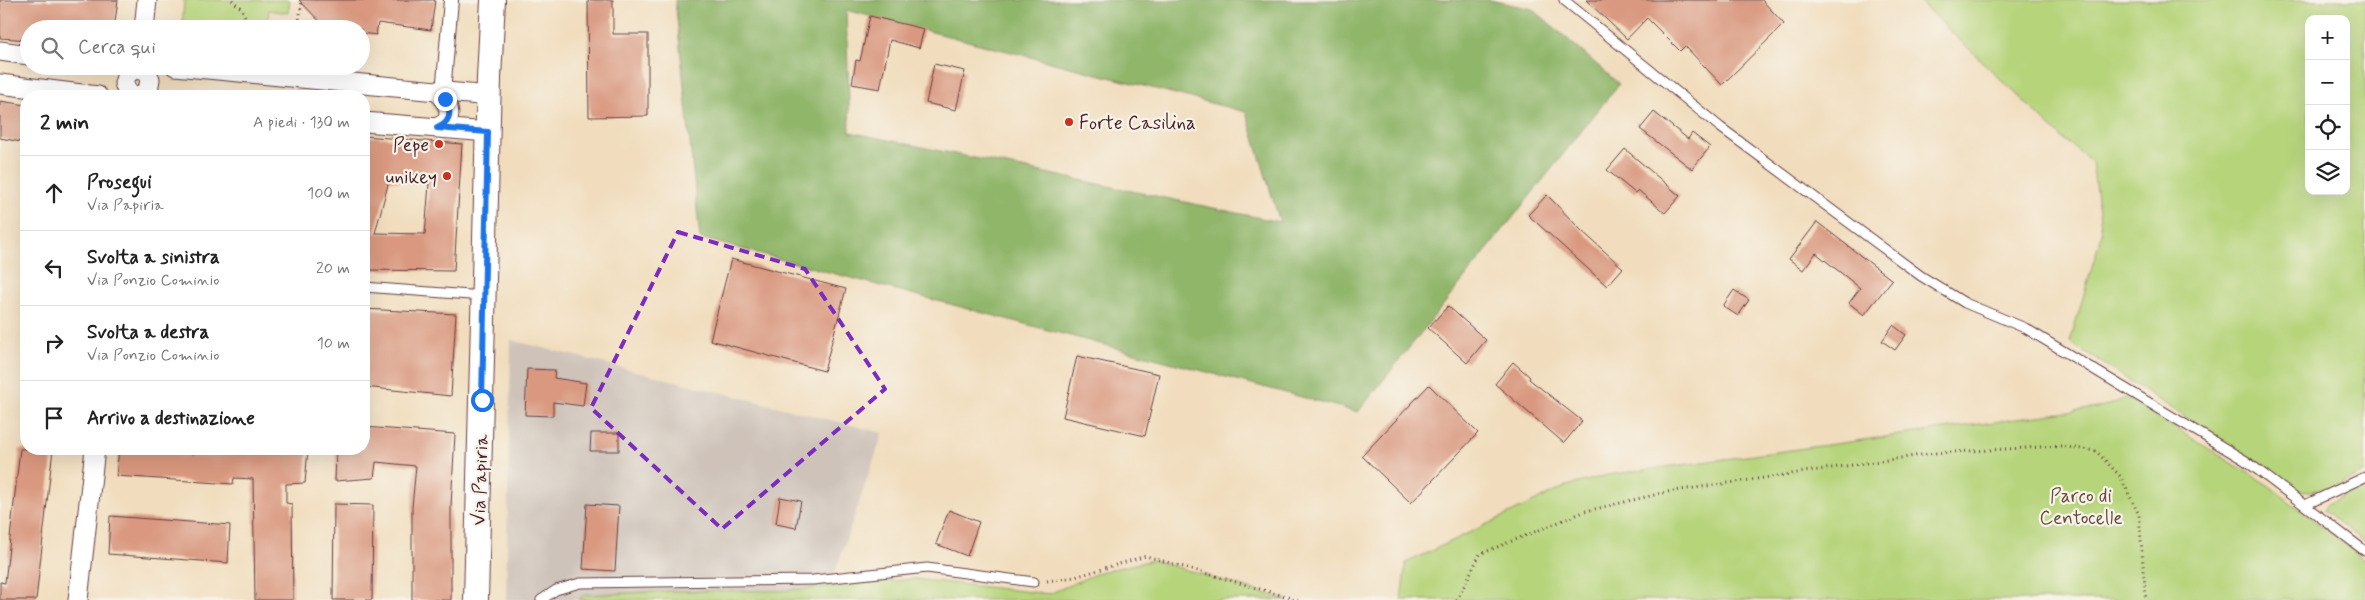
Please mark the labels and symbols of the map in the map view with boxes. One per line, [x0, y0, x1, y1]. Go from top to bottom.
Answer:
route end [434, 88, 457, 111]
place label: Forte Casilina [1079, 111, 1196, 136]
marker: Forte Casilina [1063, 116, 1075, 128]
place label: Pepe [393, 133, 429, 158]
marker: Pepe [433, 138, 445, 150]
place label: unikey [386, 165, 437, 190]
marker: unikey [441, 170, 453, 182]
route start [471, 389, 494, 412]
street label: Via Papiria [466, 433, 495, 526]
park label: Parco di Centocelle [2039, 484, 2123, 531]

